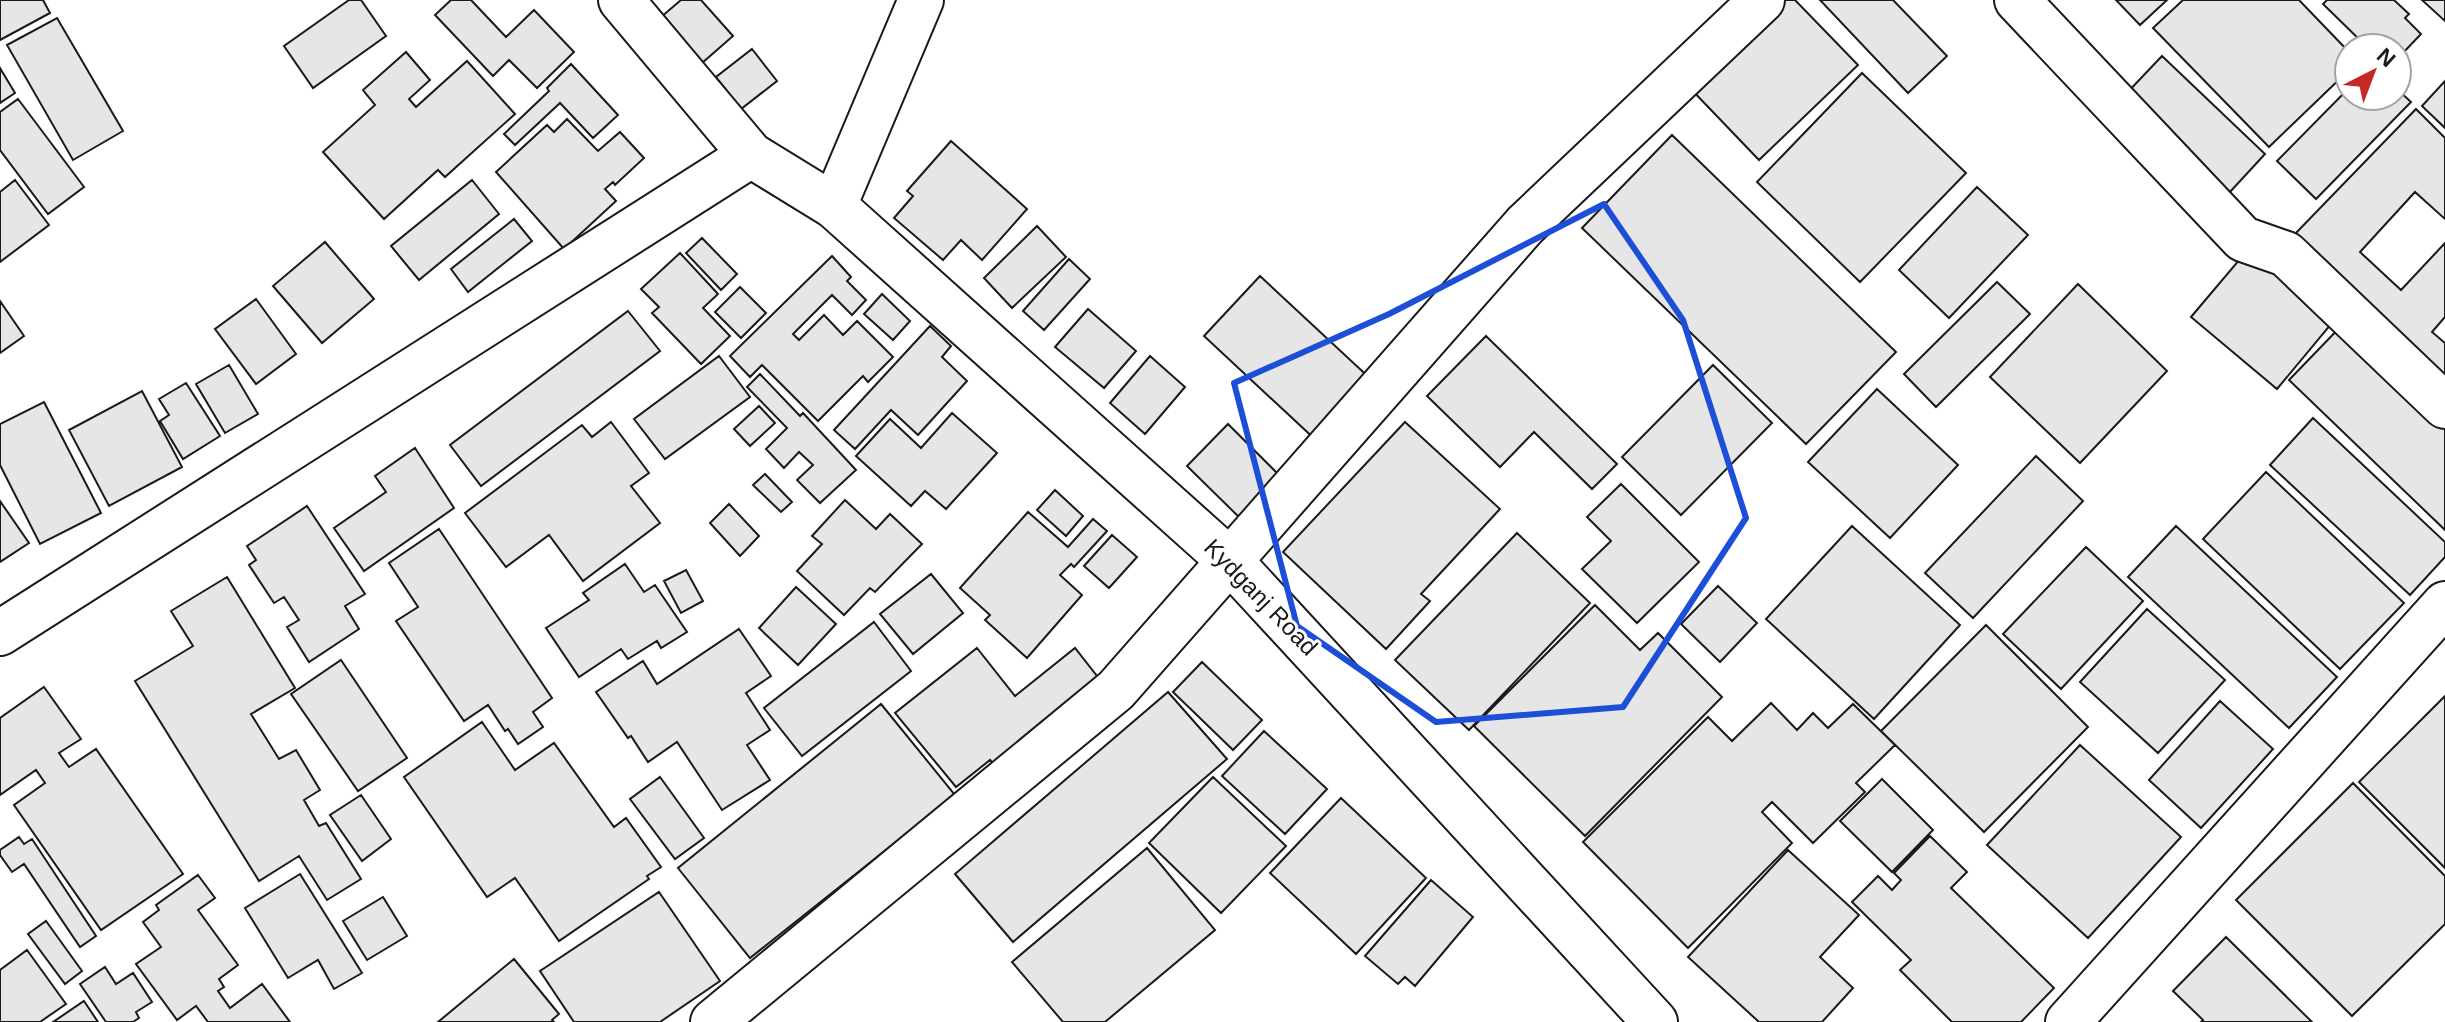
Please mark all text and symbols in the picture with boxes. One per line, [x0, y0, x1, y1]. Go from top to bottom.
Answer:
north arrow [2333, 32, 2413, 112]
text: N [2372, 43, 2400, 72]
street label: Kydganj Road [1199, 533, 1323, 661]

